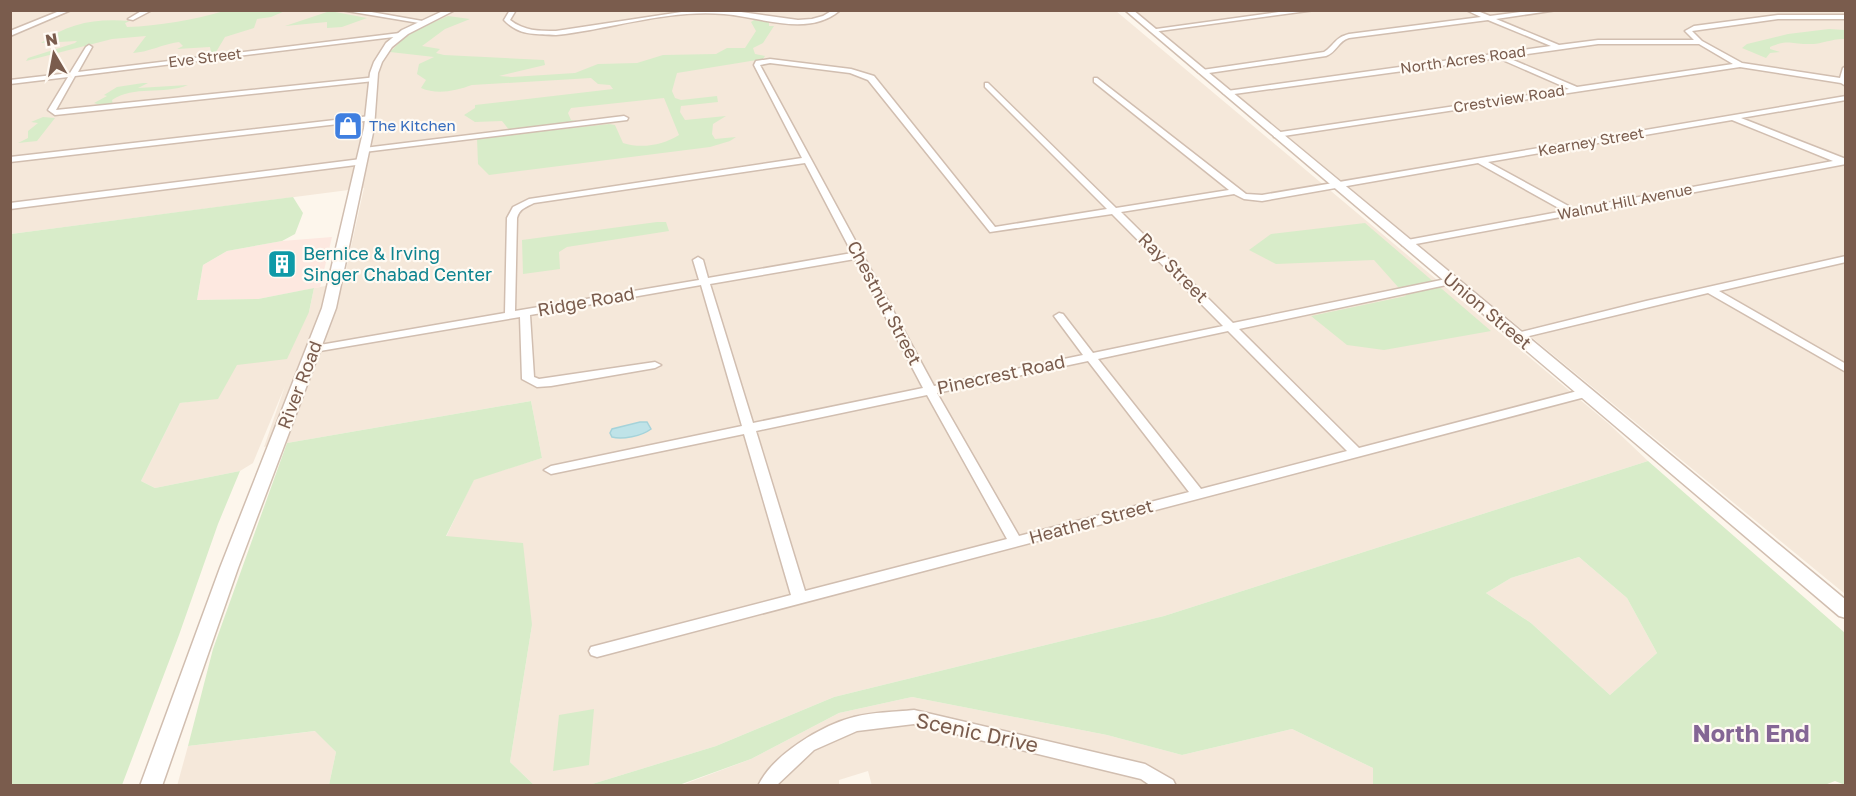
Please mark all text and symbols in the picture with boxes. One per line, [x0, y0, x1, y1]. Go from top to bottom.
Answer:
north arrow [24, 24, 84, 84]
text: N [44, 28, 59, 50]
street label: North Acres Road [1399, 41, 1527, 77]
street label: Eve Street [167, 44, 243, 70]
street label: Crestview Road [1452, 80, 1566, 116]
shop icon: The Kitchen [332, 110, 364, 142]
place label: The Kitchen [369, 116, 456, 134]
street label: Kearney Street [1536, 123, 1645, 159]
street label: Walnut Hill Avenue [1556, 179, 1694, 223]
street label: Ray Street [1134, 228, 1213, 307]
street label: Chestnut Street [843, 237, 927, 368]
place label: Bernice & Irving Singer Chabad Center [303, 242, 492, 285]
building icon: Bernice & Irving Singer Chabad Center [266, 248, 298, 280]
street label: Union Street [1439, 267, 1536, 354]
street label: Ridge Road [536, 282, 636, 320]
street label: River Road [272, 337, 326, 432]
street label: Pinecrest Road [935, 350, 1067, 398]
street label: Heather Street [1026, 494, 1155, 548]
street label: Scenic Drive [914, 706, 1041, 758]
district label: North End [1693, 718, 1809, 747]

